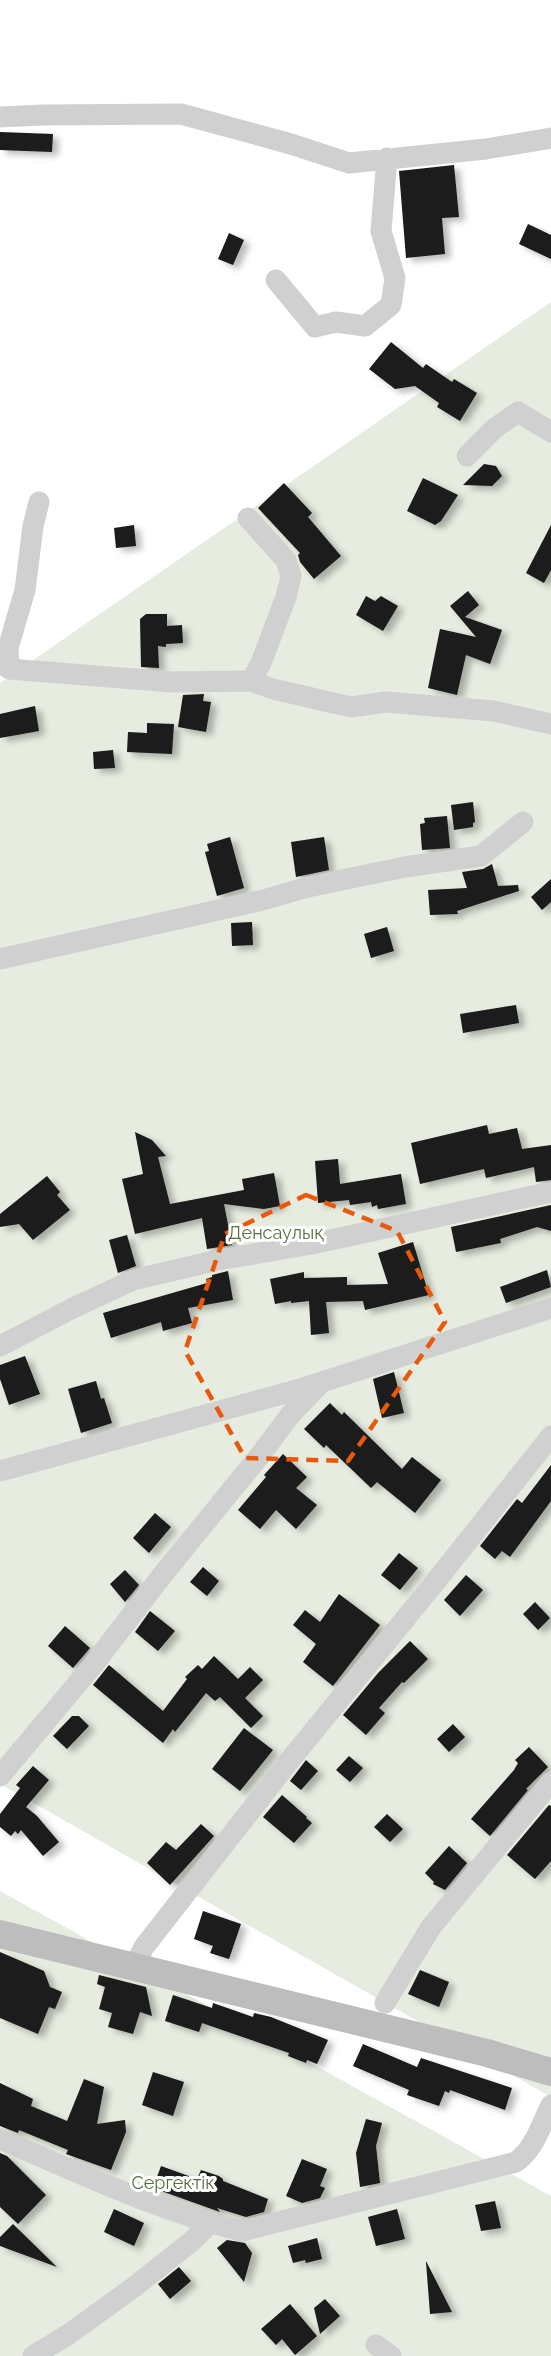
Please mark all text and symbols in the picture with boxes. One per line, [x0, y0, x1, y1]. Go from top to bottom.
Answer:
park label: Денсаулық [228, 1222, 324, 1243]
park label: Сергектік [131, 2172, 215, 2193]

